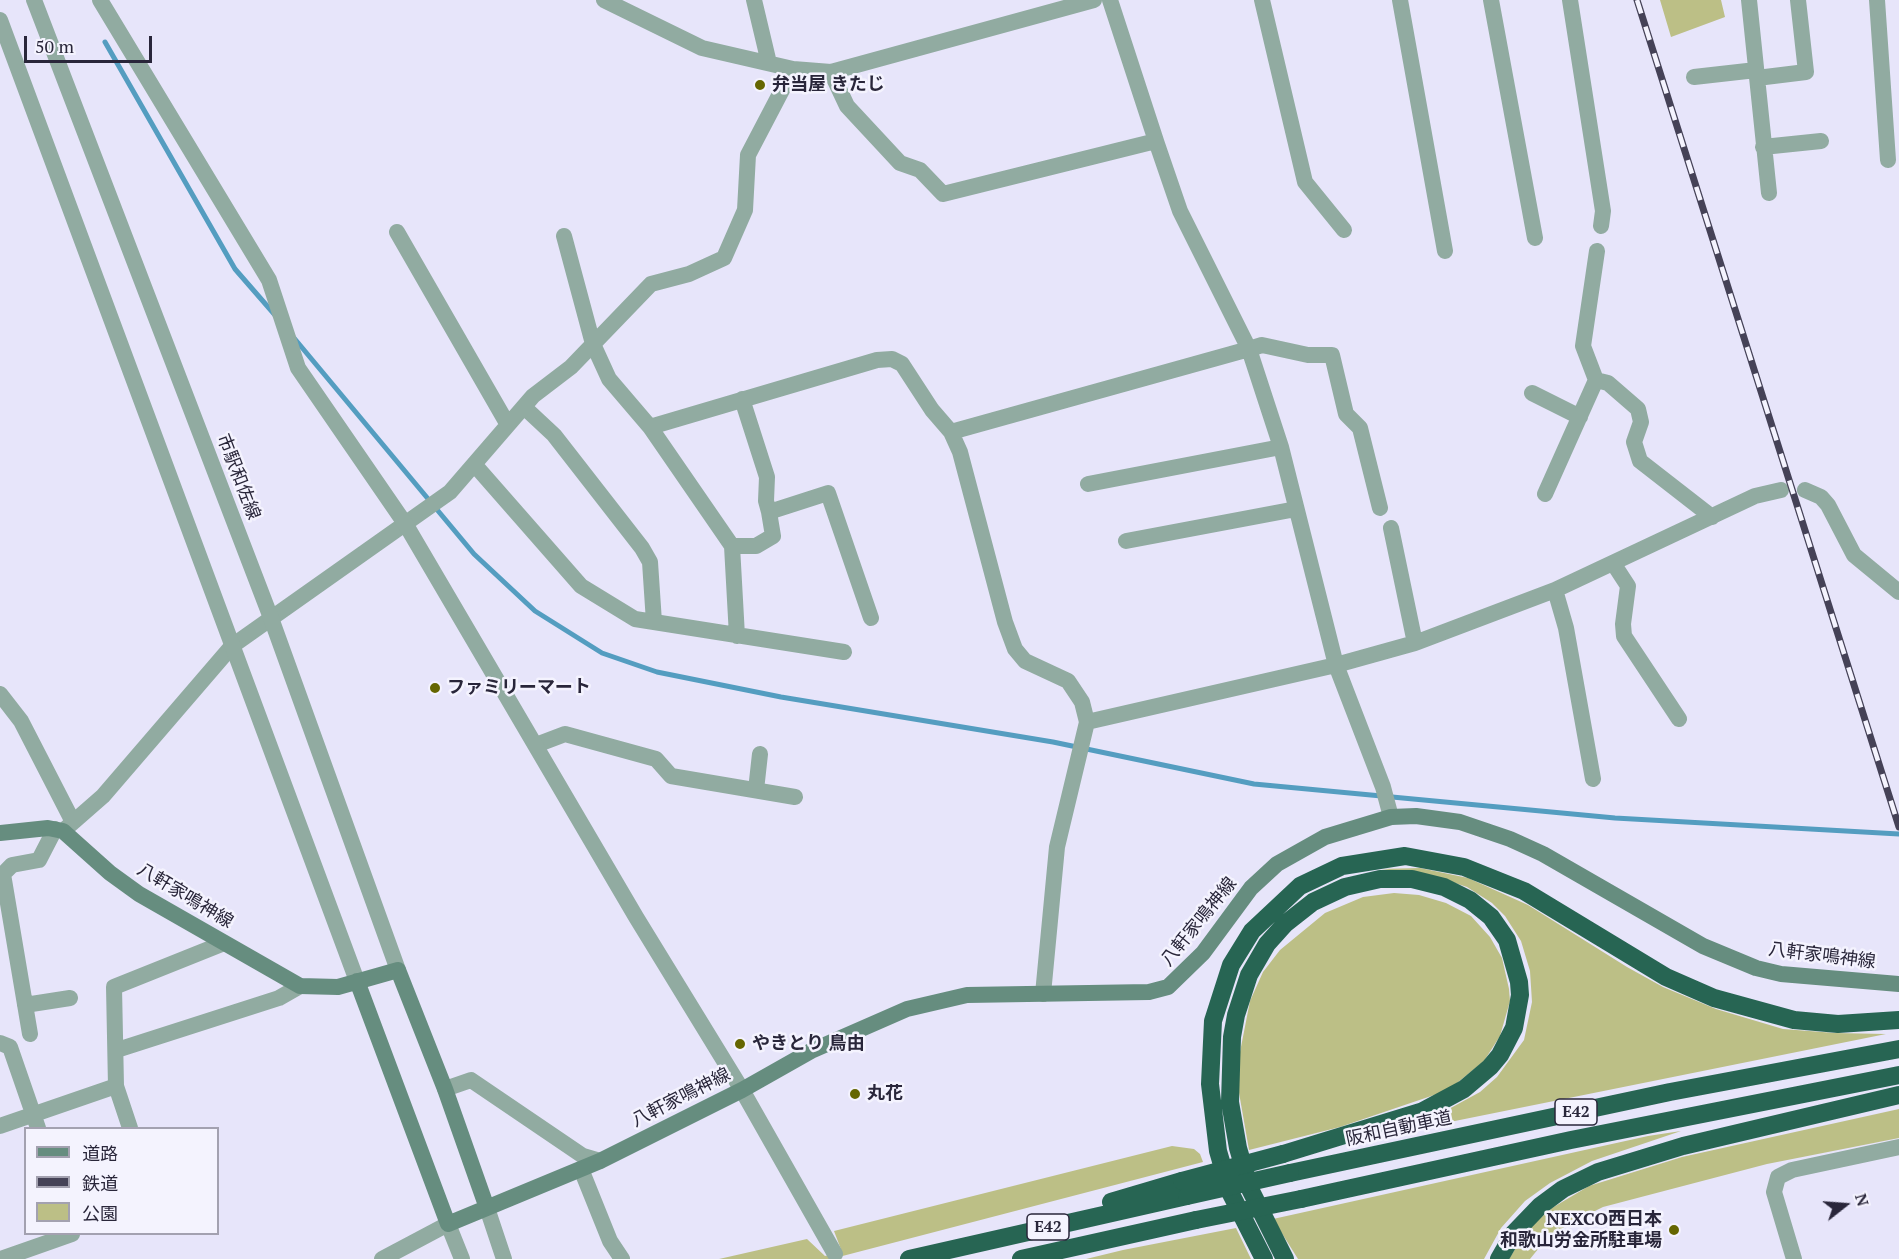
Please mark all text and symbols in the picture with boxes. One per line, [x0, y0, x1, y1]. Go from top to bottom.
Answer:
scale bar [27, 24, 154, 62]
text: 50 m [35, 34, 74, 58]
place label: 弁当屋 きたじ [772, 74, 885, 96]
marker: 弁当屋 きたじ [753, 78, 767, 92]
street label: 市駅和佐線 [212, 431, 264, 523]
place label: ファミリーマート [447, 677, 591, 699]
marker: ファミリーマート [428, 681, 442, 695]
street label: 八軒家鳴神線 [133, 859, 237, 933]
street label: 八軒家鳴神線 [1157, 873, 1241, 971]
street label: 八軒家鳴神線 [1767, 939, 1877, 973]
place label: やきとり 鳥由 [752, 1033, 865, 1055]
marker: やきとり 鳥由 [733, 1037, 747, 1051]
street label: 八軒家鳴神線 [628, 1064, 734, 1132]
place label: 丸花 [867, 1083, 903, 1105]
marker: 丸花 [848, 1087, 862, 1101]
road number: E42 [1555, 1099, 1597, 1125]
street label: 阪和自動車道 [1344, 1107, 1454, 1151]
legend [24, 1127, 219, 1235]
text: 道路 [82, 1141, 118, 1165]
text: 鉄道 [82, 1171, 118, 1195]
north arrow [1815, 1175, 1875, 1235]
text: N [1850, 1191, 1875, 1209]
text: 公園 [82, 1201, 118, 1225]
place label: NEXCO西日本 和歌山労金所駐車場 [1500, 1209, 1662, 1252]
road number: E42 [1027, 1214, 1069, 1240]
marker: NEXCO西日本 和歌山労金所駐車場 [1667, 1223, 1681, 1237]

